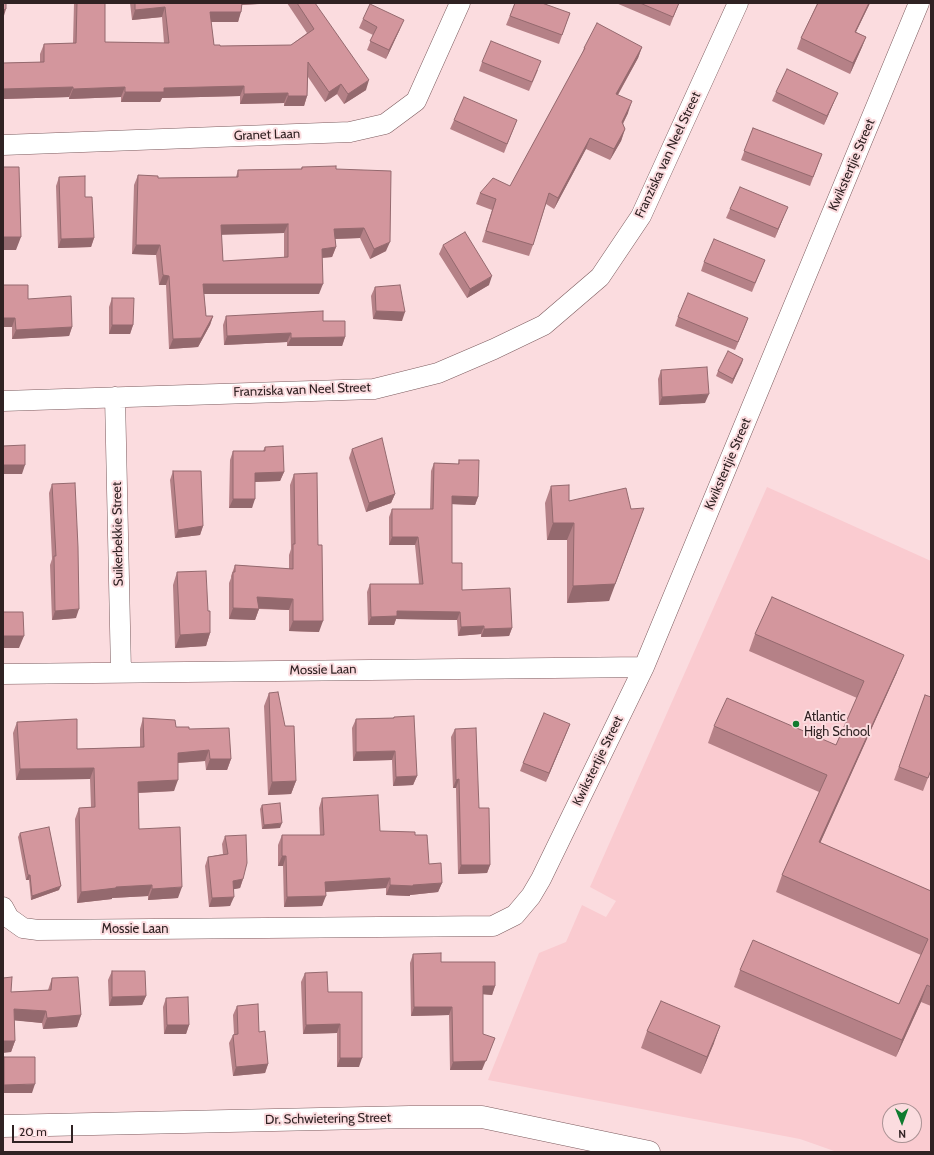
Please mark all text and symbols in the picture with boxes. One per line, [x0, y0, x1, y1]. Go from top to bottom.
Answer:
street label: Franziska van Neel Street [632, 89, 704, 221]
street label: Kwikstertjie Street [826, 117, 878, 213]
street label: Granet Laan [234, 126, 300, 144]
street label: Franziska van Neel Street [233, 380, 371, 400]
street label: Kwikstertjie Street [702, 416, 754, 512]
street label: Suikerbekkie Street [109, 482, 127, 586]
street label: Mossie Laan [289, 662, 357, 678]
place label: Atlantic High School [804, 709, 870, 740]
street label: Kwikstertjie Street [569, 713, 627, 809]
marker: Atlantic High School [791, 719, 801, 729]
street label: Mossie Laan [102, 921, 168, 937]
north arrow [882, 1103, 922, 1143]
street label: Dr. Schwietering Street [265, 1110, 391, 1128]
scale bar [14, 1117, 75, 1143]
text: 20 m [19, 1124, 47, 1139]
text: N [898, 1127, 906, 1141]

